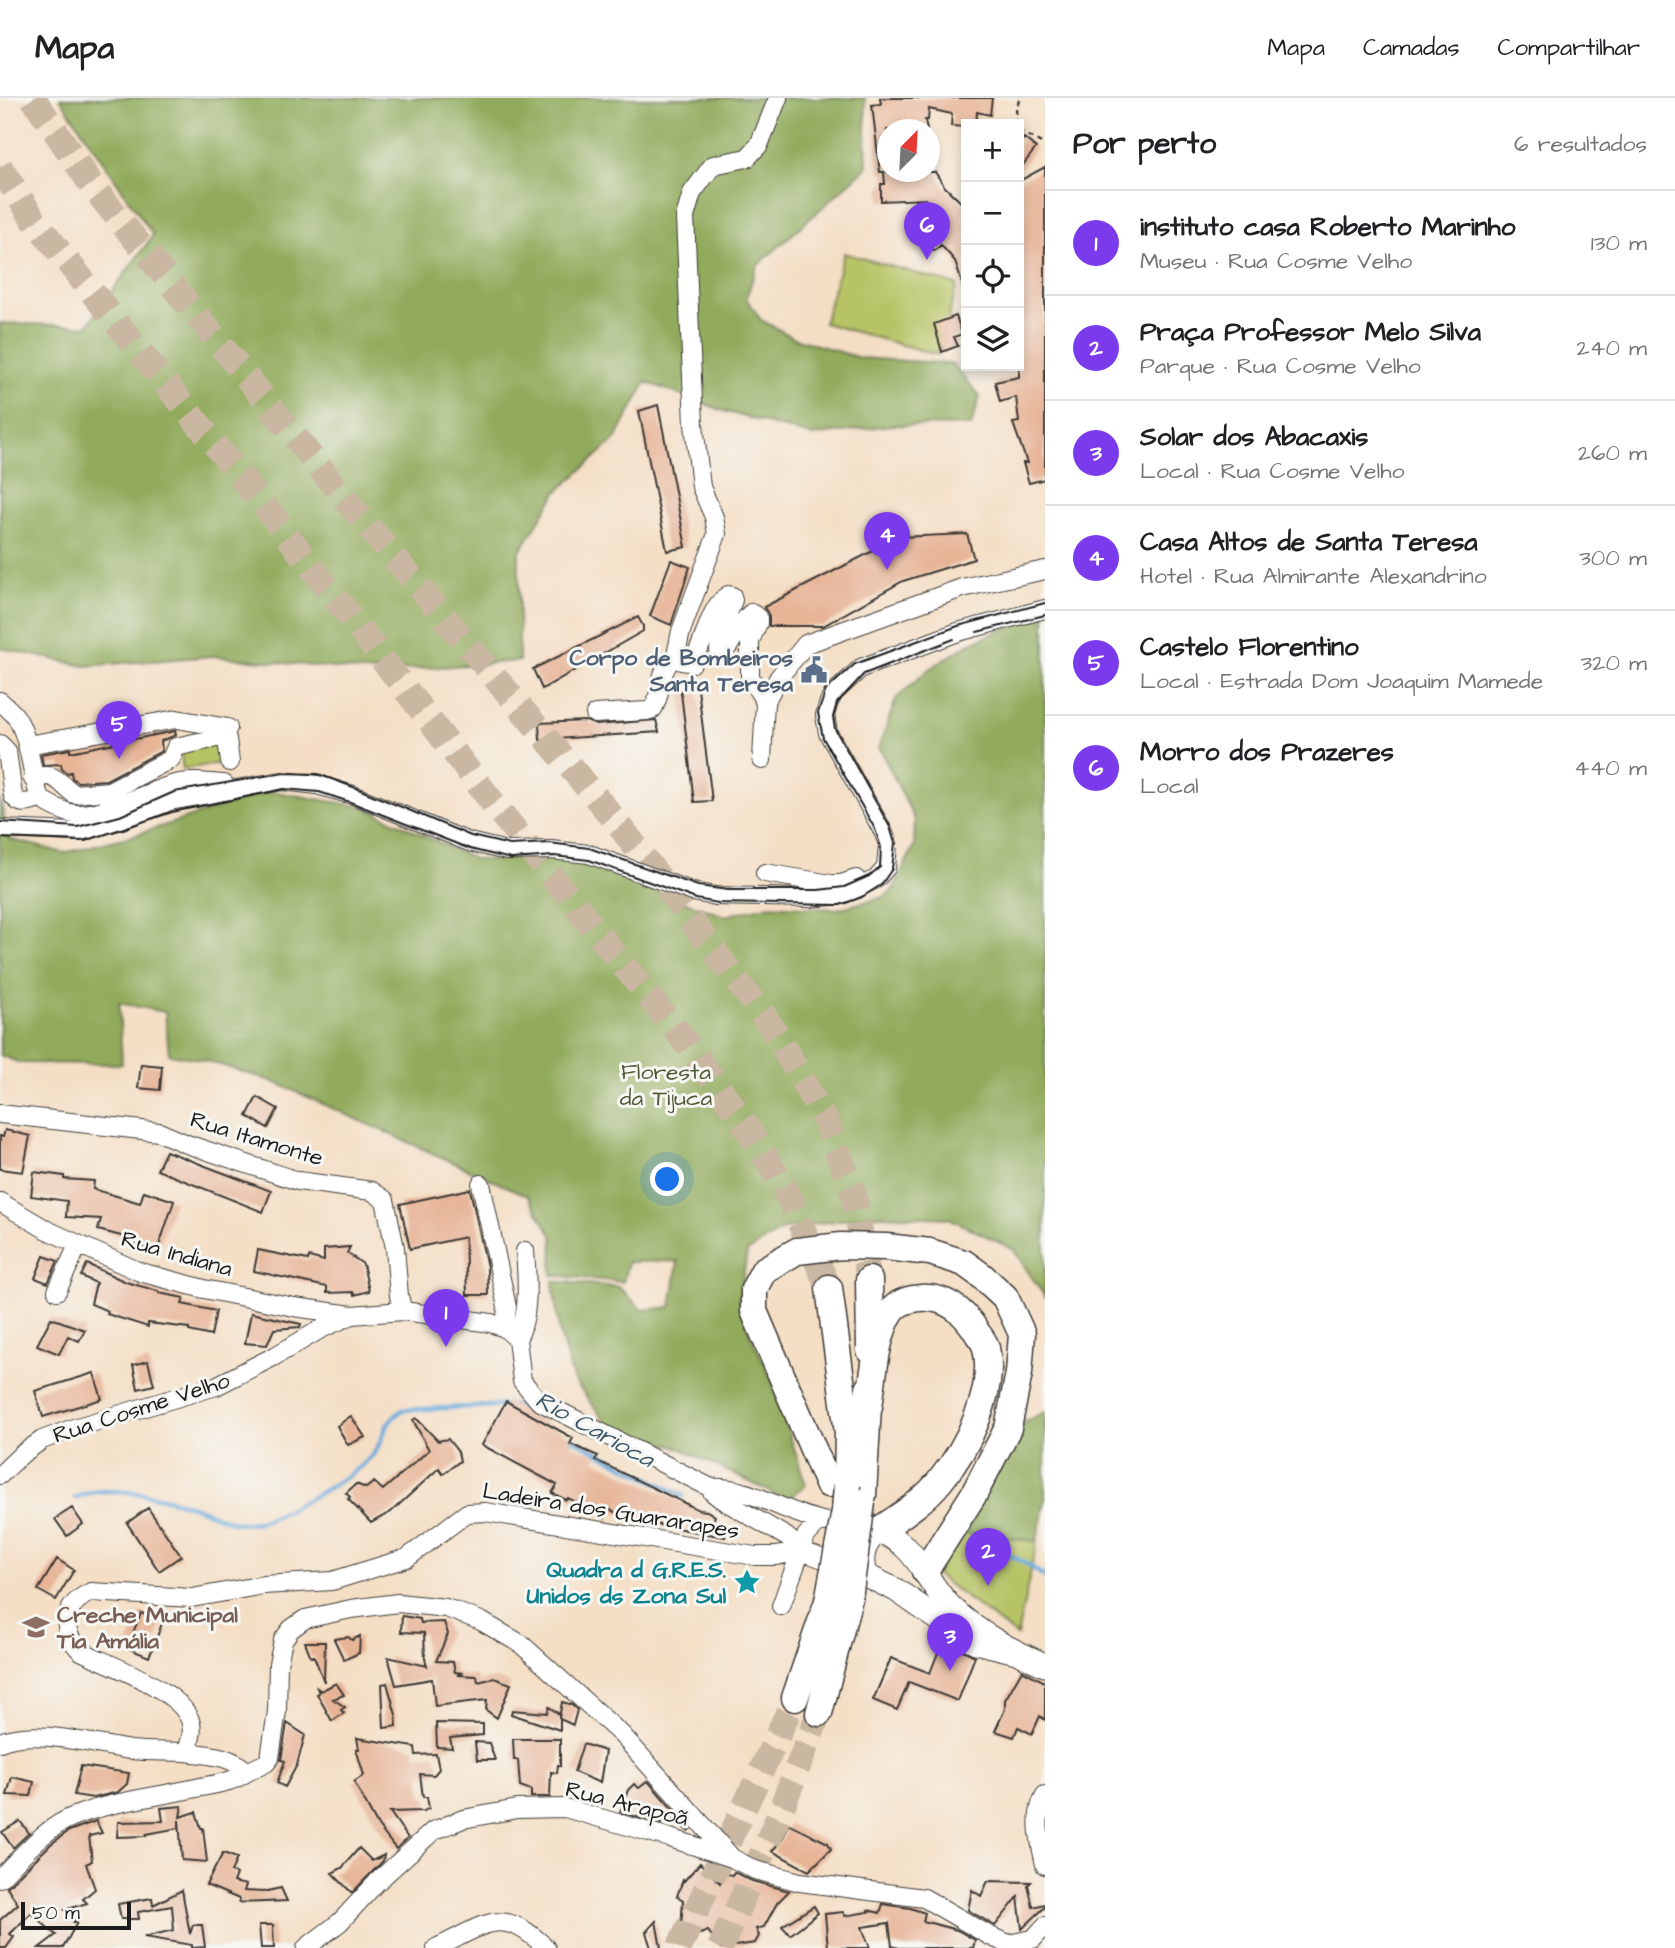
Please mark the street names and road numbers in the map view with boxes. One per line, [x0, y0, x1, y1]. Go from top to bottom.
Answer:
street label: Rua Itamonte [186, 1104, 327, 1174]
street label: Rua Indiana [117, 1223, 236, 1285]
street label: Rua Cosme Velho [49, 1364, 234, 1452]
street label: Ladeira dos Guararapes [480, 1475, 741, 1547]
street label: Rua Arapoã [562, 1773, 692, 1835]

